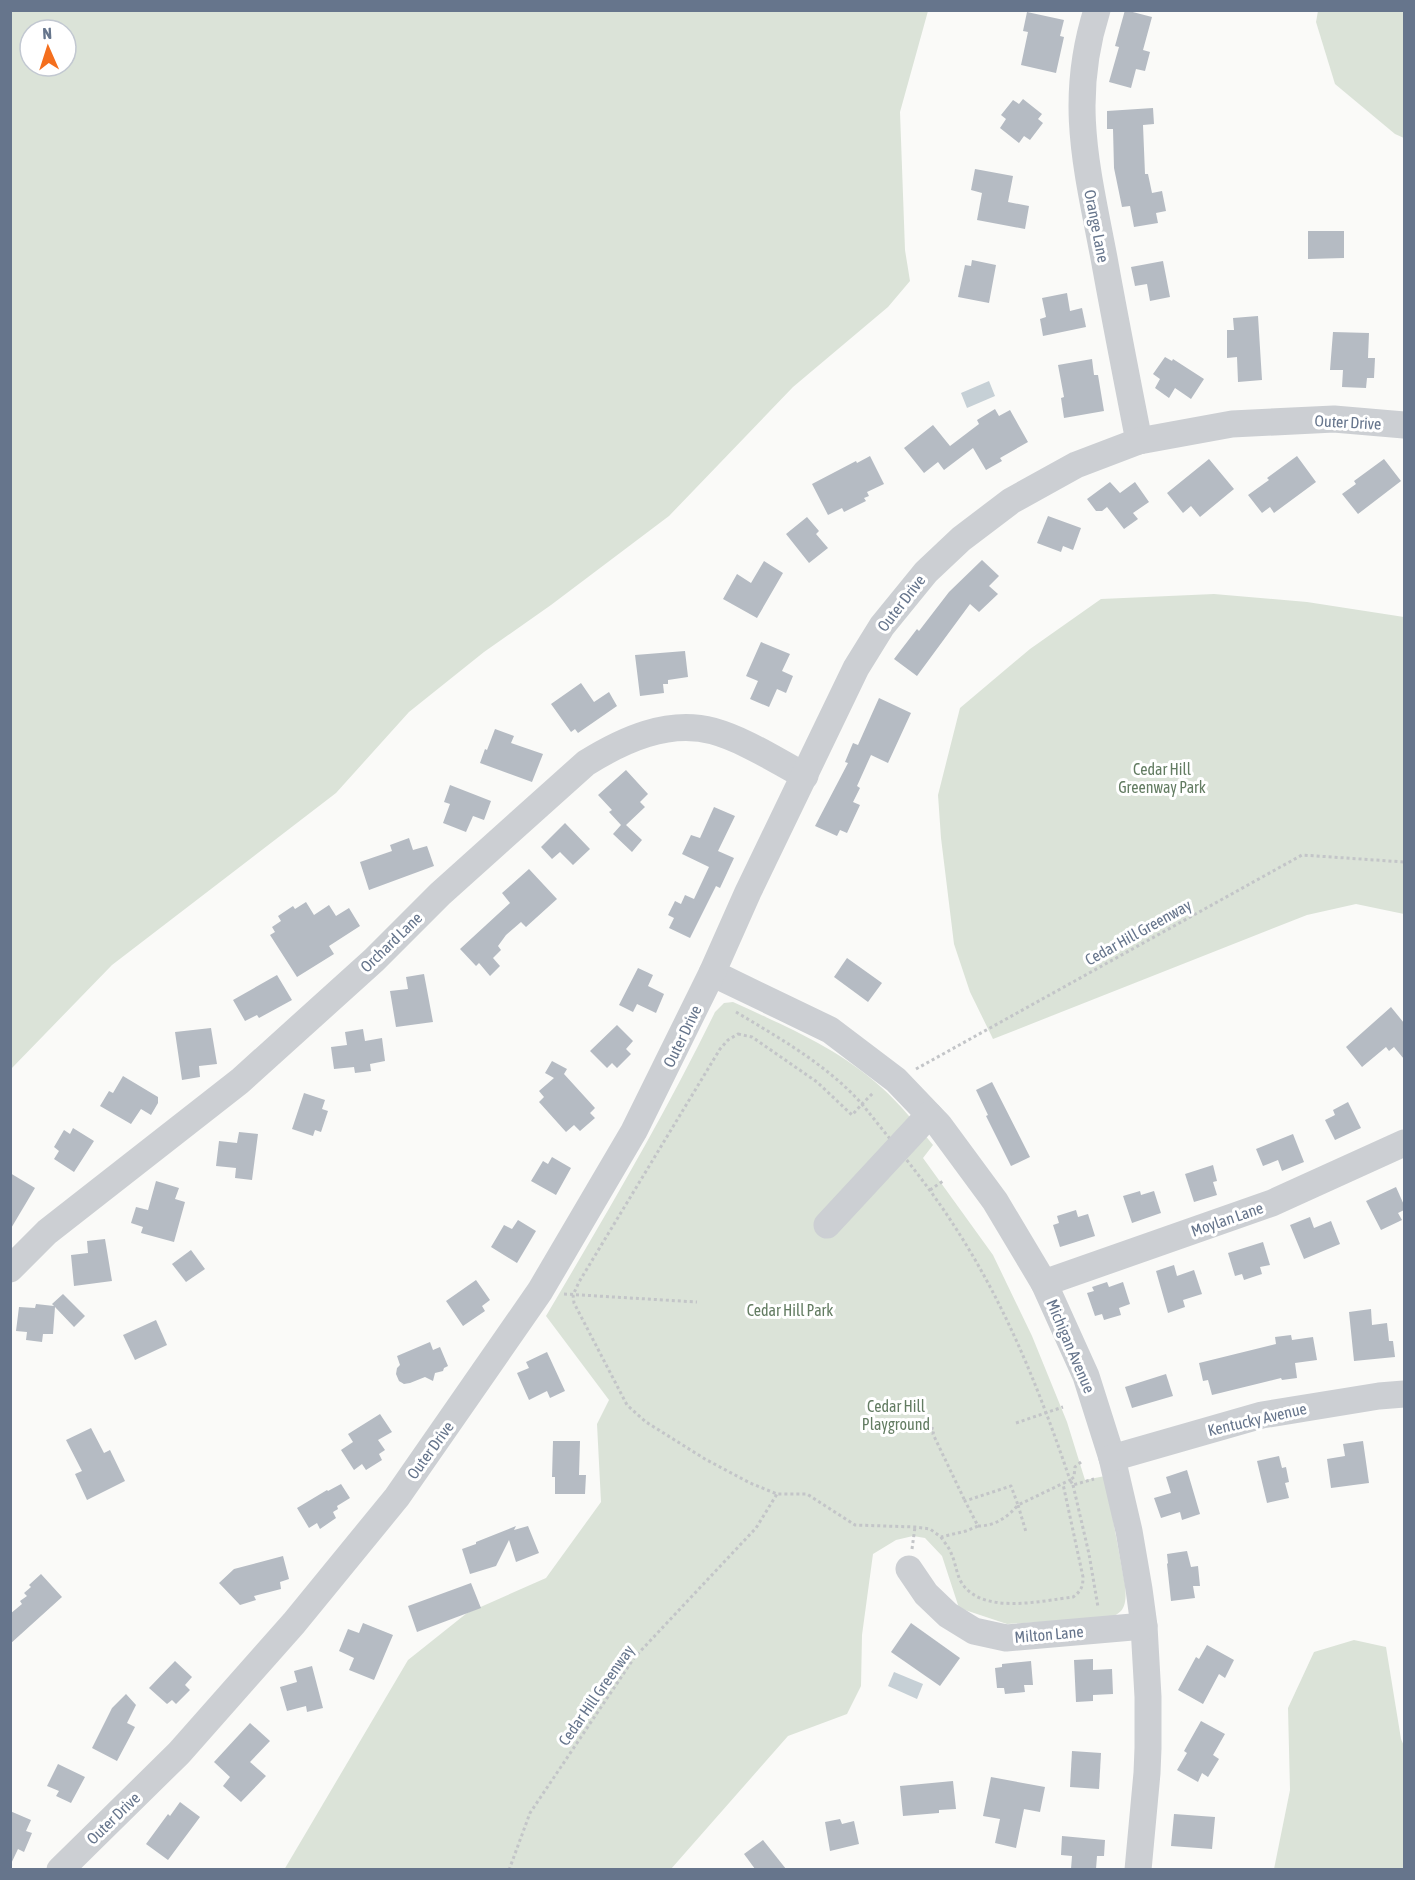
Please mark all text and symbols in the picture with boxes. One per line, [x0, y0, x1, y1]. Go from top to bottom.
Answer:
north arrow [18, 18, 78, 78]
text: N [42, 24, 52, 42]
street label: Orange Lane [1080, 188, 1113, 264]
street label: Outer Drive [1314, 411, 1382, 433]
street label: Outer Drive [873, 571, 929, 635]
park label: Cedar Hill Greenway Park [1118, 760, 1206, 797]
street label: Cedar Hill Greenway [1082, 895, 1195, 970]
street label: Orchard Lane [357, 908, 425, 976]
street label: Outer Drive [659, 1002, 705, 1070]
street label: Moylan Lane [1189, 1198, 1266, 1241]
street label: Michigan Avenue [1042, 1296, 1099, 1396]
park label: Cedar Hill Park [747, 1301, 833, 1319]
park label: Cedar Hill Playground [862, 1397, 930, 1434]
street label: Kentucky Avenue [1206, 1399, 1308, 1440]
street label: Outer Drive [403, 1418, 457, 1482]
street label: Milton Lane [1014, 1622, 1084, 1646]
street label: Cedar Hill Greenway [555, 1641, 638, 1749]
street label: Outer Drive [83, 1788, 143, 1848]

